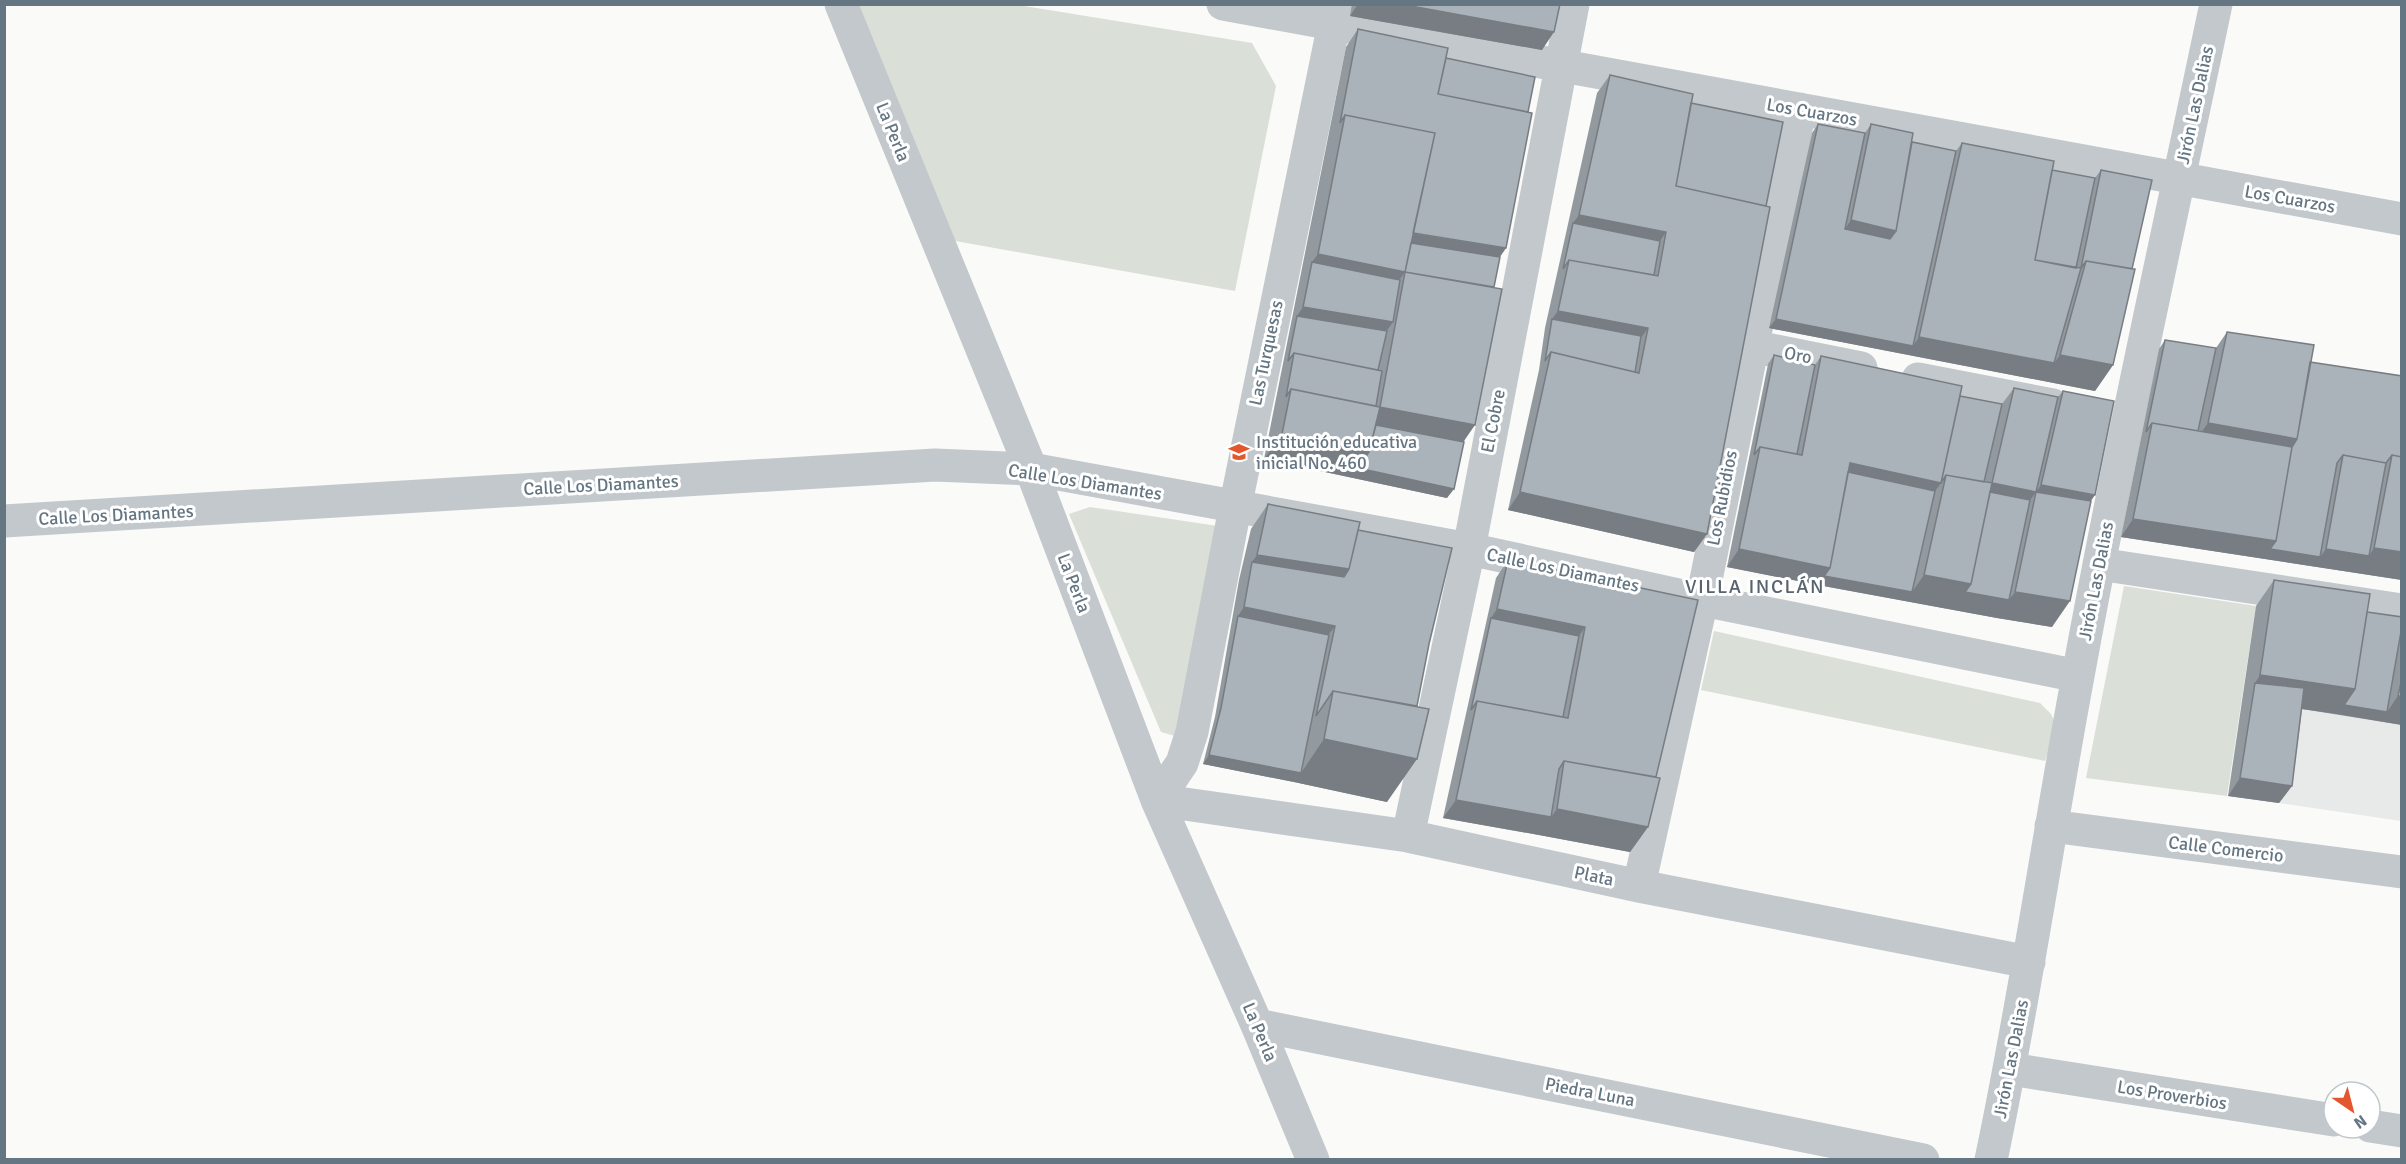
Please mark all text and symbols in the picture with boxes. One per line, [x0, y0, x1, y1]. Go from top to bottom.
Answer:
street label: Jirón Las Dalias [2172, 44, 2218, 166]
street label: Los Cuarzos [1765, 93, 1859, 131]
street label: La Perla [871, 99, 915, 165]
street label: Los Cuarzos [2243, 180, 2337, 218]
street label: Las Turquesas [1244, 298, 1288, 408]
street label: Oro [1782, 342, 1814, 368]
street label: El Cobre [1476, 387, 1510, 455]
place label: Institución educativa inicial No. 460 [1256, 431, 1417, 474]
school or university icon: Institución educativa inicial No. 460 [1227, 440, 1251, 464]
street label: Los Rubidios [1702, 448, 1742, 547]
street label: Calle Los Diamantes [1007, 459, 1163, 505]
street label: Calle Los Diamantes [523, 470, 679, 500]
street label: Calle Los Diamantes [38, 500, 194, 530]
street label: Jirón Las Dalias [2074, 520, 2118, 642]
street label: Calle Los Diamantes [1485, 543, 1641, 597]
street label: La Perla [1053, 550, 1095, 616]
district label: VILLA INCLÁN [1685, 574, 1825, 599]
street label: Calle Comercio [2167, 831, 2285, 867]
street label: Plata [1572, 861, 1616, 891]
street label: Jirón Las Dalias [1989, 998, 2033, 1120]
street label: La Perla [1238, 999, 1282, 1065]
street label: Piedra Luna [1543, 1073, 1637, 1111]
street label: Los Proverbios [2116, 1075, 2229, 1115]
north arrow [2322, 1080, 2382, 1140]
text: N [2350, 1110, 2370, 1133]

